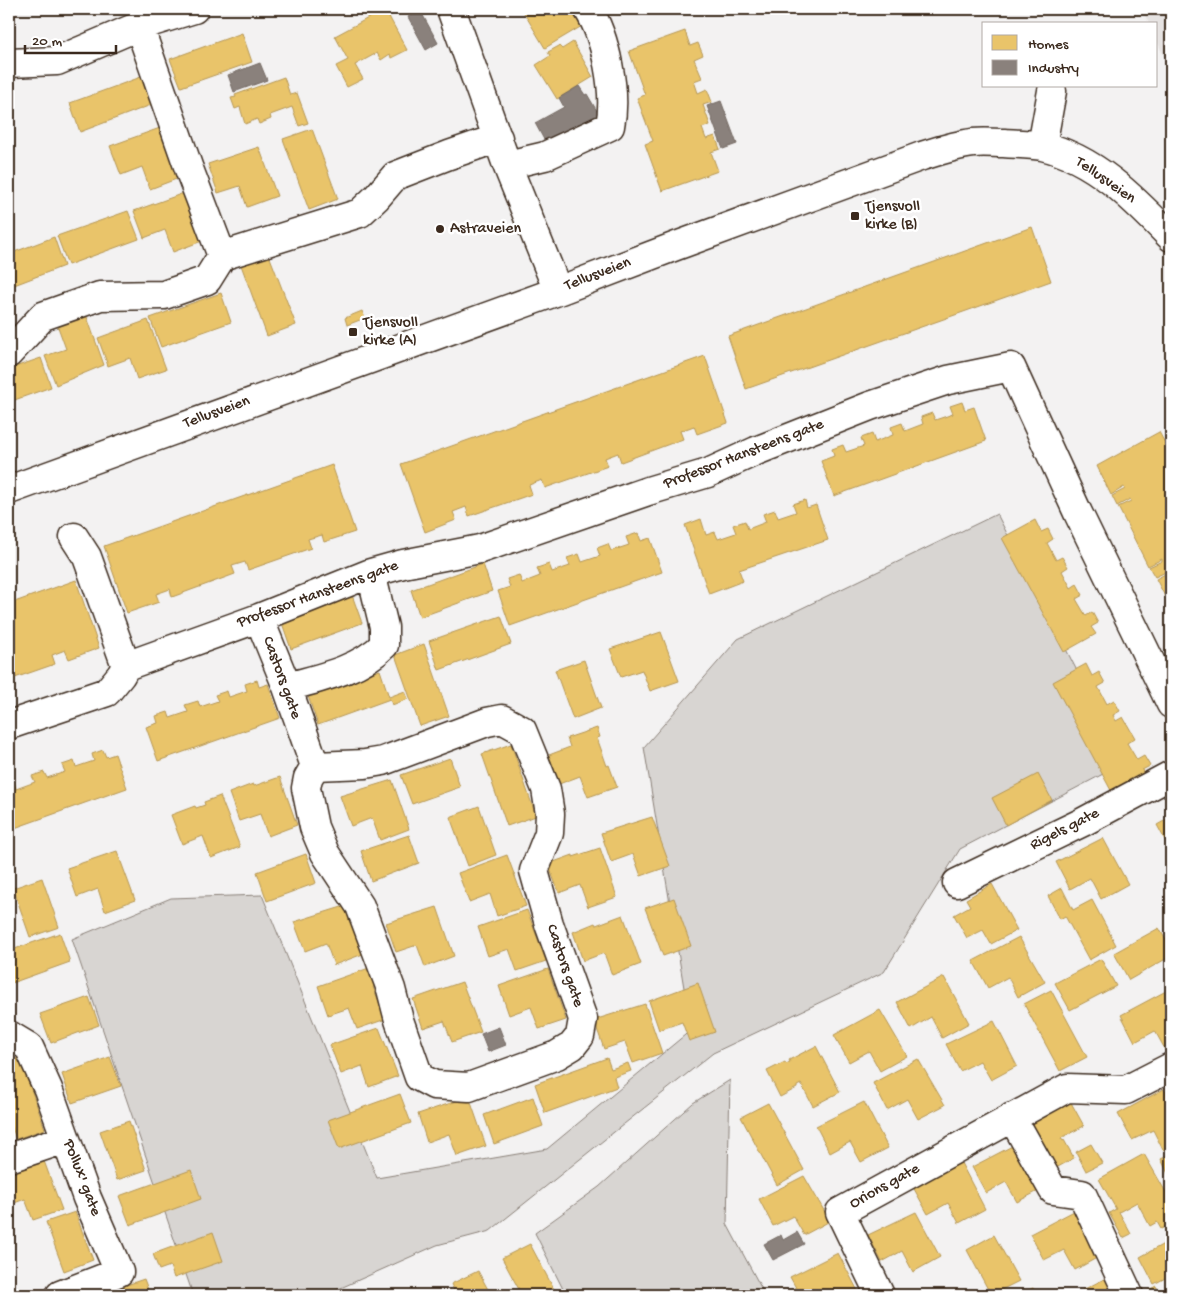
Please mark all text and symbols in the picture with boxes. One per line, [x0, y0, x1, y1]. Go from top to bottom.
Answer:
scale bar [25, 22, 116, 54]
legend [982, 22, 1158, 88]
text: 20 m [32, 33, 62, 51]
text: Homes [1028, 36, 1069, 54]
text: Industry [1028, 60, 1080, 78]
street label: Tellusveien [1070, 153, 1139, 209]
place label: Tjensvoll kirke (B) [864, 198, 920, 235]
marker: Tjensvoll kirke (B) [849, 210, 861, 222]
place label: Astraveien [450, 220, 521, 239]
marker: Astraveien [434, 223, 446, 235]
street label: Tellusveien [561, 254, 634, 297]
place label: Tjensvoll kirke (A) [362, 314, 418, 351]
marker: Tjensvoll kirke (A) [347, 326, 359, 338]
street label: Tellusveien [180, 392, 253, 434]
street label: Professor Hansteens gate [660, 415, 827, 495]
street label: Professor Hansteens gate [234, 557, 402, 633]
street label: Castors gate [257, 634, 305, 723]
street label: Rigels gate [1027, 804, 1103, 856]
street label: Castors gate [541, 922, 587, 1011]
street label: Pollux' gate [57, 1136, 105, 1220]
street label: Orions gate [847, 1160, 924, 1214]

